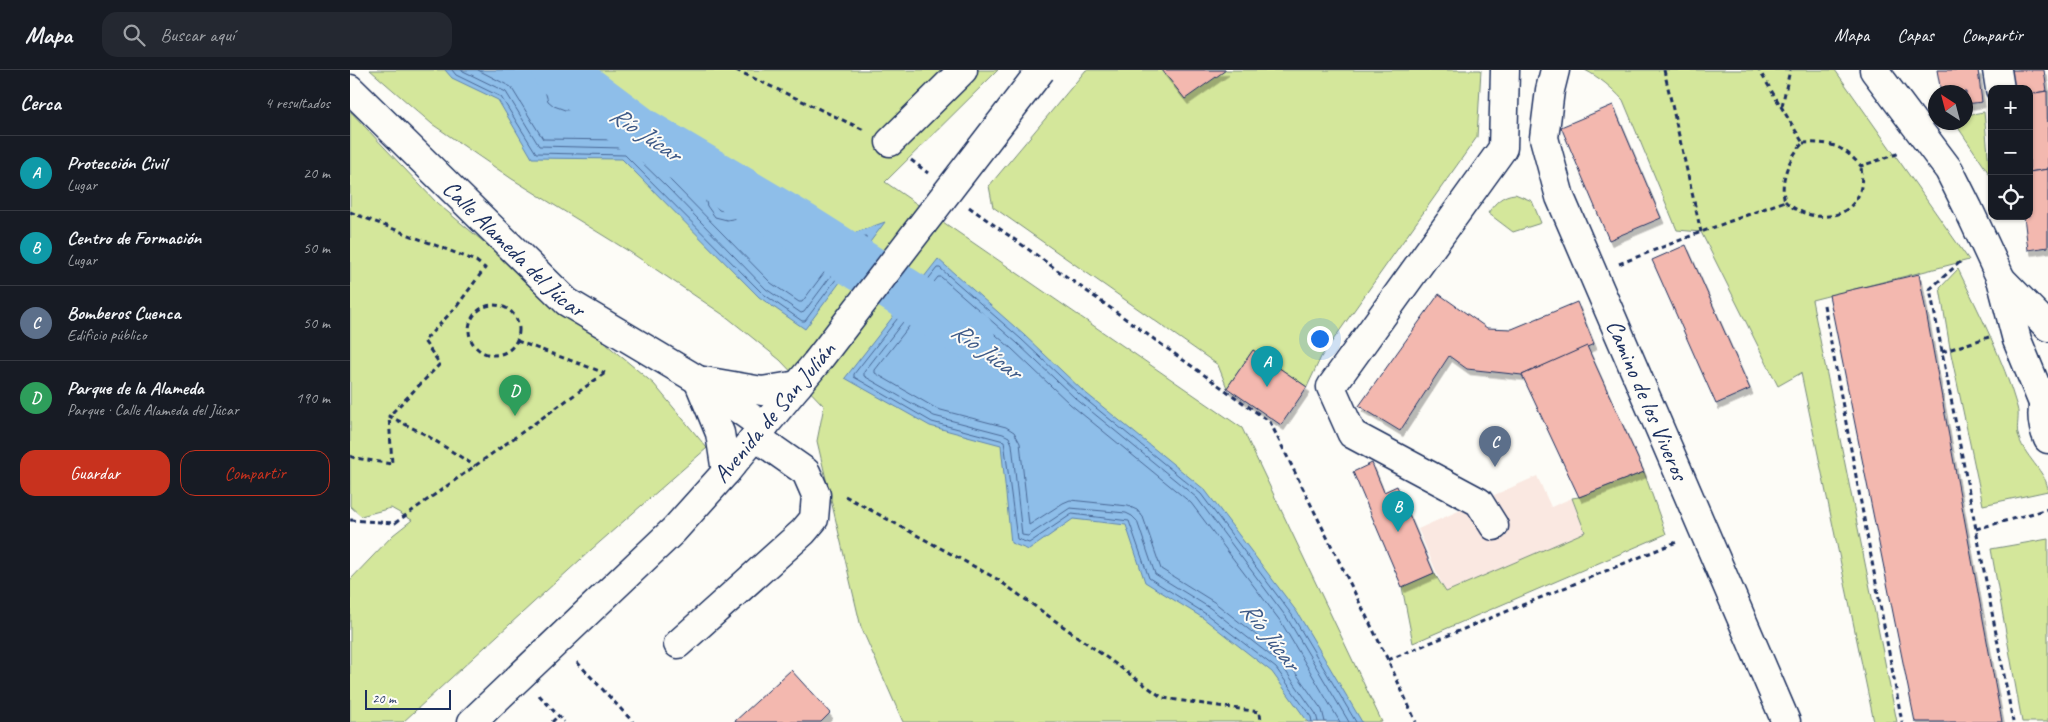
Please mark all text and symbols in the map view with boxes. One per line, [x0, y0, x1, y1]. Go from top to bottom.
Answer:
search box [102, 12, 452, 57]
text: Mapa [25, 20, 72, 50]
icon: search [120, 21, 148, 49]
text: Buscar aquí [160, 23, 235, 47]
text: Mapa [1834, 24, 1869, 46]
text: Capas [1897, 24, 1934, 46]
text: Compartir [1962, 24, 2023, 46]
north arrow [1928, 85, 1973, 130]
map controls [1988, 85, 2033, 220]
button: + [1988, 85, 2033, 130]
text: Cerca [20, 90, 61, 116]
text: 4 resultados [265, 93, 330, 113]
water label: Río Júcar [604, 99, 690, 171]
button: − [1988, 130, 2033, 175]
text: Protección Civil [67, 151, 166, 175]
text: A [32, 163, 40, 183]
text: 20 m [303, 163, 330, 183]
street label: Calle Alameda del Júcar [436, 173, 592, 325]
text: Lugar [67, 175, 97, 195]
button: locate [1988, 175, 2033, 220]
text: Centro de Formación [67, 226, 201, 250]
text: B [32, 238, 40, 258]
text: 50 m [303, 238, 330, 258]
text: Lugar [67, 250, 97, 270]
text: Bomberos Cuenca [67, 301, 181, 325]
text: C [32, 313, 40, 333]
text: 50 m [303, 313, 330, 333]
water label: Río Júcar [945, 315, 1031, 389]
street label: Camino de los Viveros [1600, 315, 1696, 486]
text: Edificio público [67, 325, 146, 345]
your location [1307, 326, 1333, 352]
street label: Avenida de San Julián [706, 334, 843, 489]
pin: A [1251, 346, 1283, 387]
pin: D [499, 375, 531, 416]
text: Parque de la Alameda [67, 376, 204, 400]
text: D [31, 388, 41, 408]
text: 190 m [296, 388, 330, 408]
text: Parque · Calle Alameda del Júcar [67, 400, 239, 420]
pin: C [1479, 426, 1511, 467]
button: Guardar [20, 450, 170, 496]
button: Compartir [180, 450, 330, 496]
pin: B [1382, 491, 1414, 532]
water label: Río Júcar [1233, 595, 1309, 680]
scale bar [365, 687, 451, 710]
text: 20 m [372, 690, 396, 707]

